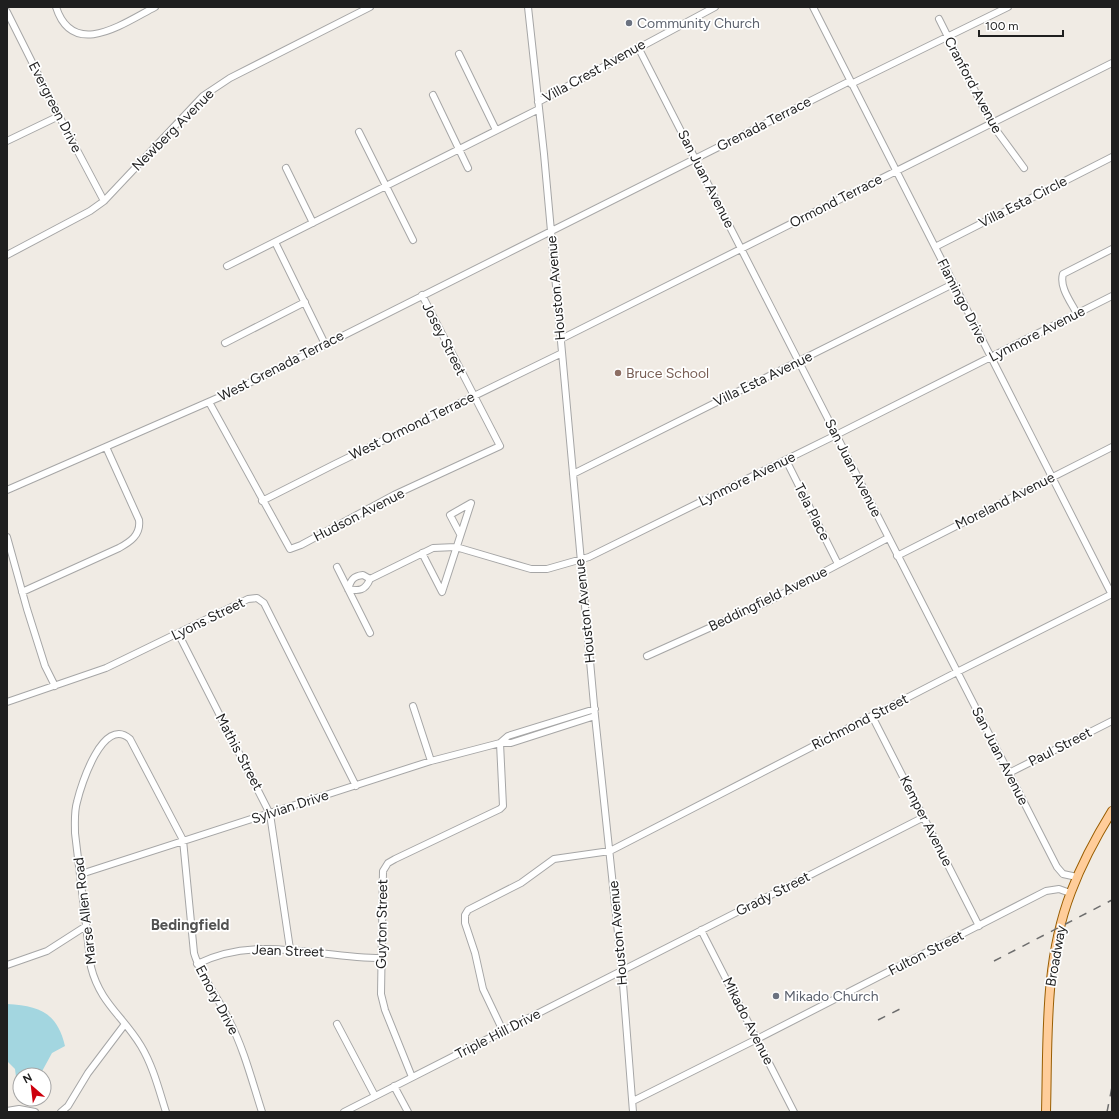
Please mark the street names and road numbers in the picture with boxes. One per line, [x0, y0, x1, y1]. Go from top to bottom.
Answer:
street label: Cranford Avenue [940, 34, 1006, 136]
street label: Villa Crest Avenue [540, 36, 649, 106]
street label: Evergreen Drive [25, 59, 85, 156]
street label: Newberg Avenue [128, 85, 218, 175]
street label: Grenada Terrace [714, 93, 814, 155]
street label: San Juan Avenue [674, 127, 738, 231]
street label: Ormond Terrace [787, 170, 885, 232]
street label: Villa Esta Circle [976, 172, 1070, 232]
street label: Houston Avenue [543, 235, 569, 341]
street label: Flamingo Drive [933, 256, 991, 347]
street label: Josey Street [418, 300, 470, 378]
street label: Lynmore Avenue [986, 302, 1088, 366]
street label: West Grenada Terrace [215, 327, 347, 405]
street label: Villa Esta Avenue [711, 348, 815, 410]
street label: West Ormond Terrace [347, 388, 478, 464]
street label: San Juan Avenue [821, 416, 885, 520]
street label: Lynmore Avenue [696, 448, 798, 510]
street label: Moreland Avenue [952, 468, 1058, 533]
street label: Tela Place [790, 481, 834, 544]
street label: Hudson Avenue [311, 485, 408, 545]
street label: Houston Avenue [571, 558, 599, 664]
street label: Beddingfield Avenue [706, 563, 830, 635]
street label: Lyons Street [169, 594, 247, 644]
street label: Richmond Street [809, 690, 911, 754]
street label: San Juan Avenue [968, 704, 1032, 808]
street label: Mathis Street [212, 711, 266, 793]
street label: Paul Street [1026, 724, 1094, 770]
street label: Kemper Avenue [896, 773, 956, 869]
street label: Sylvian Drive [249, 786, 331, 828]
street label: Marse Allen Road [70, 856, 100, 966]
street label: Grady Street [733, 868, 813, 920]
street label: Guyton Street [373, 879, 391, 969]
street label: Houston Avenue [605, 880, 631, 986]
street label: Broadway [1042, 923, 1070, 988]
street label: Fulton Street [886, 927, 966, 979]
street label: Jean Street [251, 941, 325, 961]
street label: Emory Drive [192, 962, 243, 1038]
street label: Mikado Avenue [719, 974, 778, 1068]
street label: Triple Hill Drive [453, 1005, 544, 1063]

